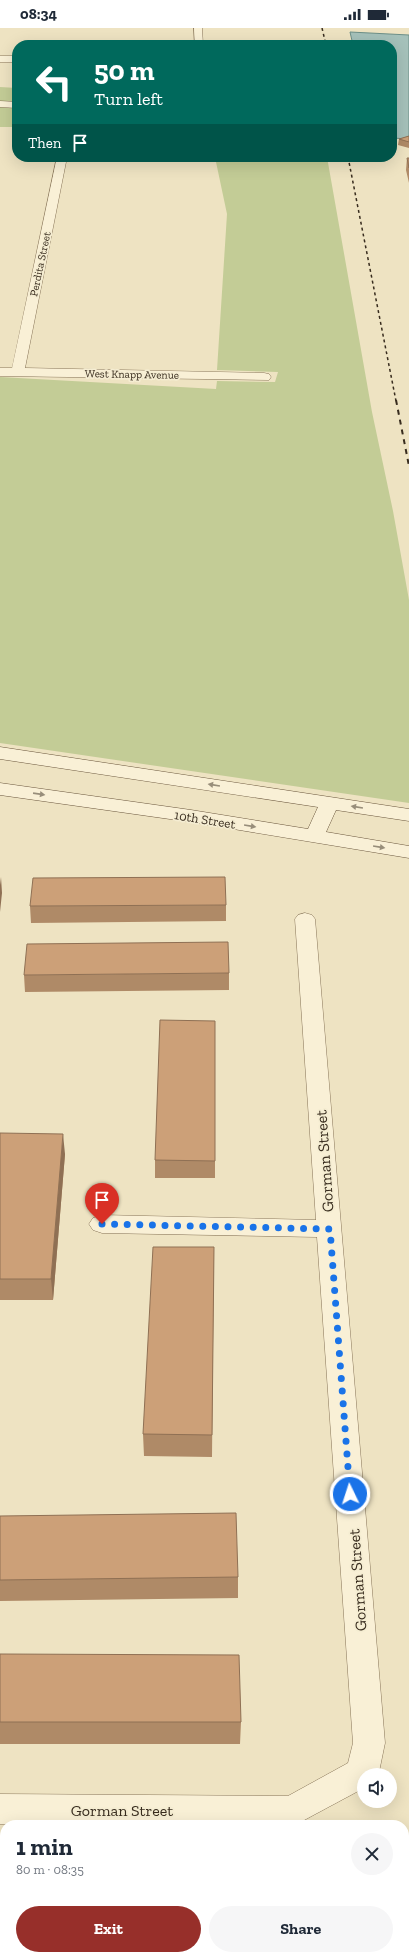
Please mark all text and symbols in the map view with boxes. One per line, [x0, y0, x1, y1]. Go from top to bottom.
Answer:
text: 08:34 [20, 5, 57, 23]
text: 50 m [94, 54, 155, 87]
icon: left [28, 56, 80, 108]
text: Turn left [94, 88, 163, 110]
icon: arrive [69, 132, 91, 154]
text: Then [28, 134, 61, 152]
street label: Perdita Street [27, 230, 54, 298]
street label: West Knapp Avenue [85, 367, 179, 382]
one-way arrow [208, 782, 220, 788]
one-way arrow [33, 791, 45, 797]
one-way arrow [351, 804, 363, 810]
street label: 10th Street [173, 807, 237, 832]
one-way arrow [244, 823, 256, 829]
one-way arrow [372, 844, 385, 850]
street label: Gorman Street [311, 1109, 338, 1213]
pin [85, 1183, 119, 1224]
icon: arrive [91, 1189, 113, 1211]
position arrow [329, 1473, 371, 1515]
street label: Gorman Street [344, 1528, 371, 1632]
map controls [357, 1768, 397, 1808]
button: sound [357, 1768, 397, 1808]
street label: Gorman Street [71, 1801, 173, 1820]
text: 1 min [16, 1832, 73, 1861]
button: close [351, 1833, 393, 1875]
text: 80 m · 08:35 [16, 1862, 84, 1877]
button: Exit [16, 1906, 201, 1952]
button: Share [209, 1906, 393, 1952]

